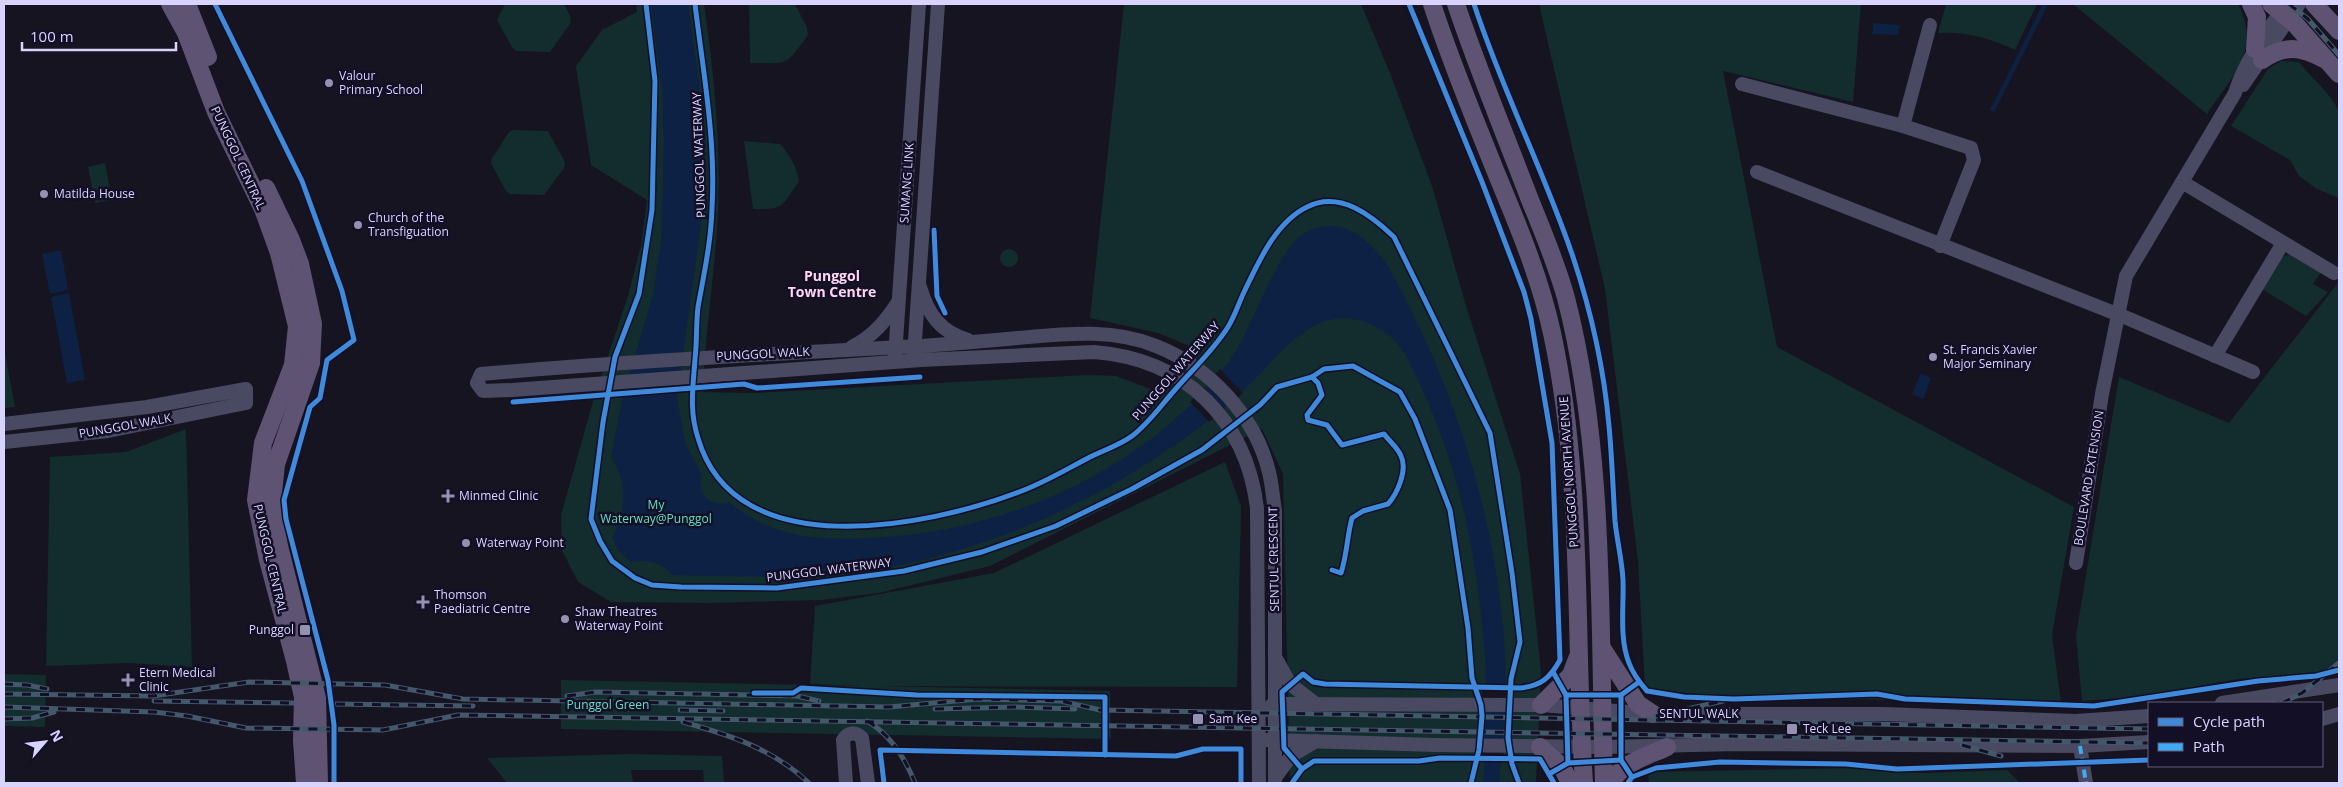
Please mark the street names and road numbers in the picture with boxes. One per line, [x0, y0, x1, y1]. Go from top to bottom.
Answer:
street label: PUNGGOL WATERWAY [688, 92, 709, 218]
street label: PUNGGOL CENTRAL [207, 103, 270, 212]
street label: SUMANG LINK [895, 142, 918, 224]
street label: PUNGGOL WATERWAY [1128, 317, 1224, 424]
street label: PUNGGOL WALK [716, 343, 811, 364]
street label: PUNGGOL NORTH AVENUE [1555, 396, 1582, 548]
street label: PUNGGOL WALK [77, 409, 173, 442]
street label: BOULEVARD EXTENSION [2069, 409, 2108, 547]
street label: PUNGGOL CENTRAL [250, 502, 291, 616]
street label: SENTUL CRESCENT [1264, 506, 1283, 612]
street label: PUNGGOL WATERWAY [765, 553, 893, 586]
street label: SENTUL WALK [1659, 705, 1739, 722]

